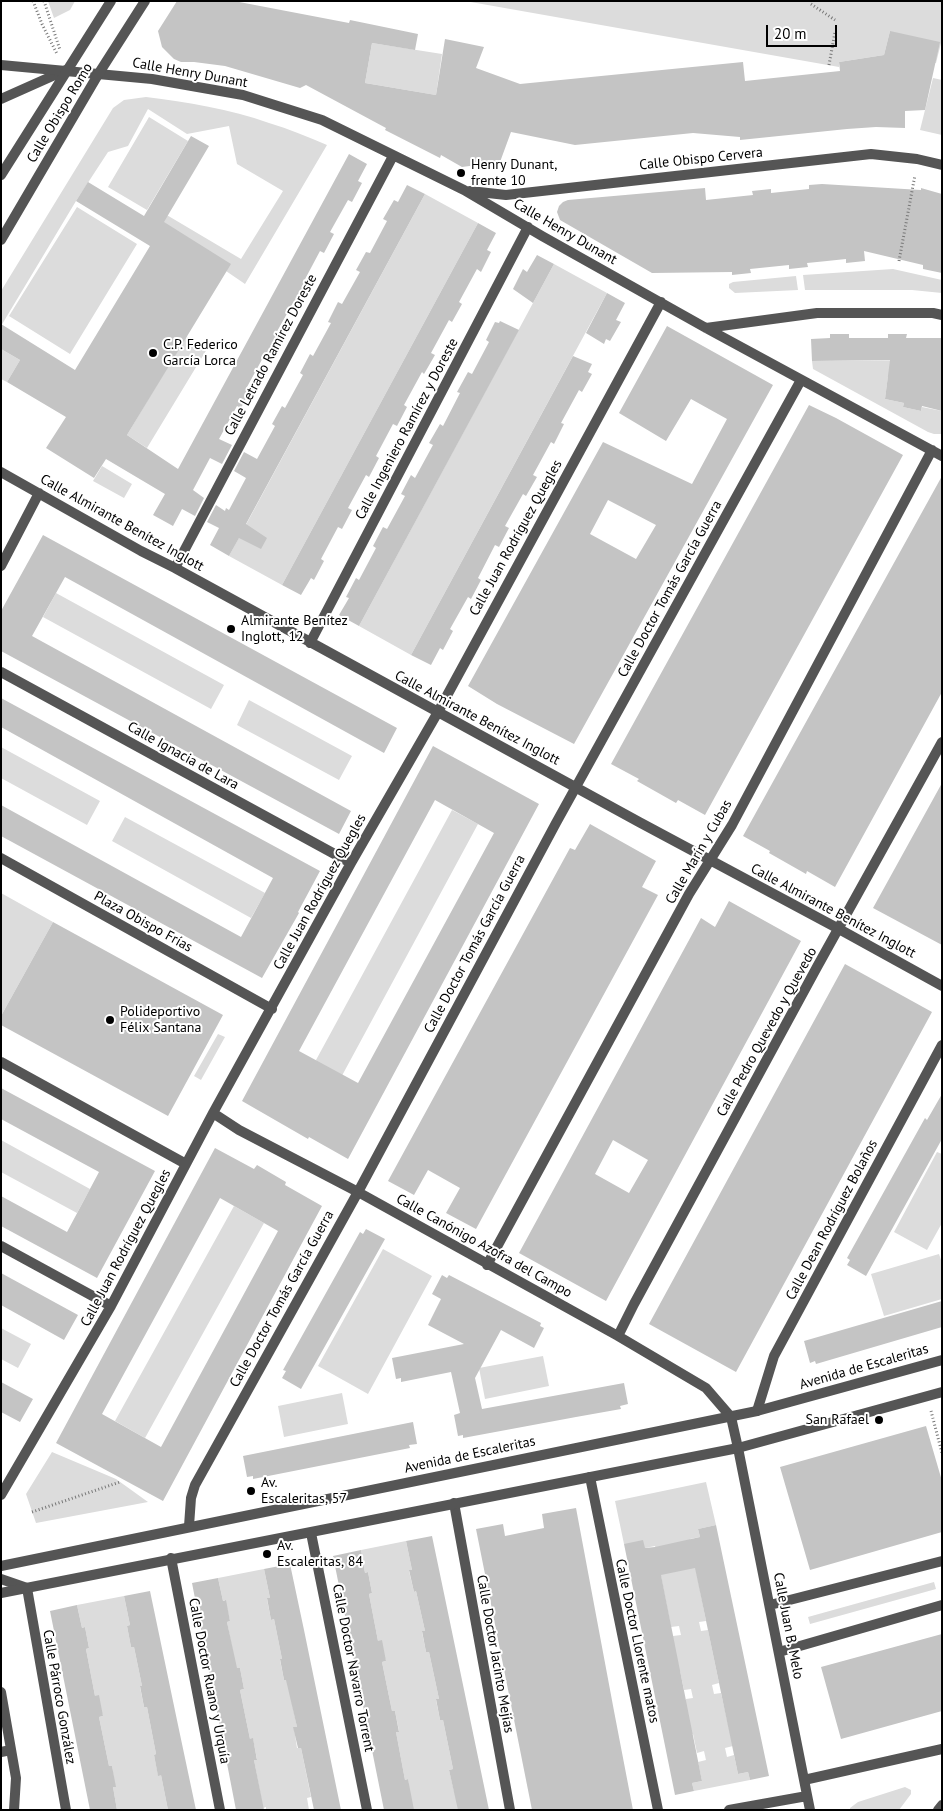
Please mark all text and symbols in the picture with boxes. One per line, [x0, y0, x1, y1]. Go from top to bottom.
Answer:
scale bar [768, 15, 839, 47]
text: 20 m [774, 24, 807, 43]
street label: Calle Henry Dunant [131, 55, 249, 91]
street label: Calle Obispo Romo [24, 60, 96, 166]
street label: Calle Obispo Cervera [638, 144, 764, 174]
place label: Henry Dunant, frente 10 [471, 157, 557, 190]
marker: Henry Dunant, frente 10 [455, 167, 467, 179]
street label: Calle Henry Dunant [510, 196, 620, 268]
street label: Calle Letrado Ramírez Doreste [221, 271, 321, 439]
street label: Calle Ingeniero Ramírez y Doreste [352, 335, 462, 523]
place label: C.P. Federico García Lorca [163, 337, 238, 370]
marker: C.P. Federico García Lorca [147, 347, 159, 359]
street label: Calle Juan Rodríguez Quegles [466, 457, 566, 619]
street label: Calle Almirante Benítez Inglott [37, 471, 207, 575]
street label: Calle Doctor Tomás García Guerra [614, 498, 726, 680]
place label: Almirante Benítez Inglott, 12 [241, 613, 348, 646]
marker: Almirante Benítez Inglott, 12 [225, 623, 237, 635]
street label: Calle Almirante Benítez Inglott [392, 667, 562, 769]
street label: Calle Ignacia de Lara [124, 718, 242, 794]
street label: Calle Marín y Cubas [662, 797, 736, 907]
street label: Calle Juan Rodríguez Quegles [270, 811, 370, 973]
street label: Calle Doctor Tomás García Guerra [421, 852, 529, 1036]
street label: Calle Almirante Benítez Inglott [748, 860, 918, 962]
street label: Plaza Obispo Frías [91, 888, 195, 956]
street label: Calle Pedro Quevedo y Quevedo [713, 944, 821, 1120]
place label: Polideportivo Félix Santana [120, 1004, 201, 1036]
marker: Polideportivo Félix Santana [104, 1014, 116, 1026]
street label: Calle Dean Rodríguez Bolaños [782, 1137, 882, 1303]
street label: Calle Juan Rodríguez Quegles [77, 1167, 175, 1329]
street label: Calle Canónigo Azofra del Campo [393, 1191, 575, 1301]
street label: Calle Doctor Tomás García Guerra [226, 1208, 338, 1390]
street label: Avenida de Escaleritas [798, 1341, 930, 1393]
place label: San Rafael [805, 1412, 869, 1428]
marker: San Rafael [873, 1414, 885, 1426]
street label: Avenida de Escaleritas [403, 1433, 537, 1477]
place label: Av. Escaleritas, 57 [261, 1475, 347, 1508]
marker: Av. Escaleritas, 57 [245, 1485, 257, 1497]
place label: Av. Escaleritas, 84 [277, 1538, 363, 1570]
marker: Av. Escaleritas, 84 [261, 1548, 273, 1560]
street label: Calle Doctor Llorente matos [611, 1557, 663, 1725]
street label: Calle Juan B. Melo [769, 1571, 807, 1681]
street label: Calle Doctor Jacinto Mejías [473, 1574, 517, 1734]
street label: Calle Doctor Navarro Torrent [328, 1583, 378, 1753]
street label: Calle Doctor Ruano y Urquía [185, 1597, 233, 1765]
street label: Calle Párroco González [39, 1628, 79, 1766]

